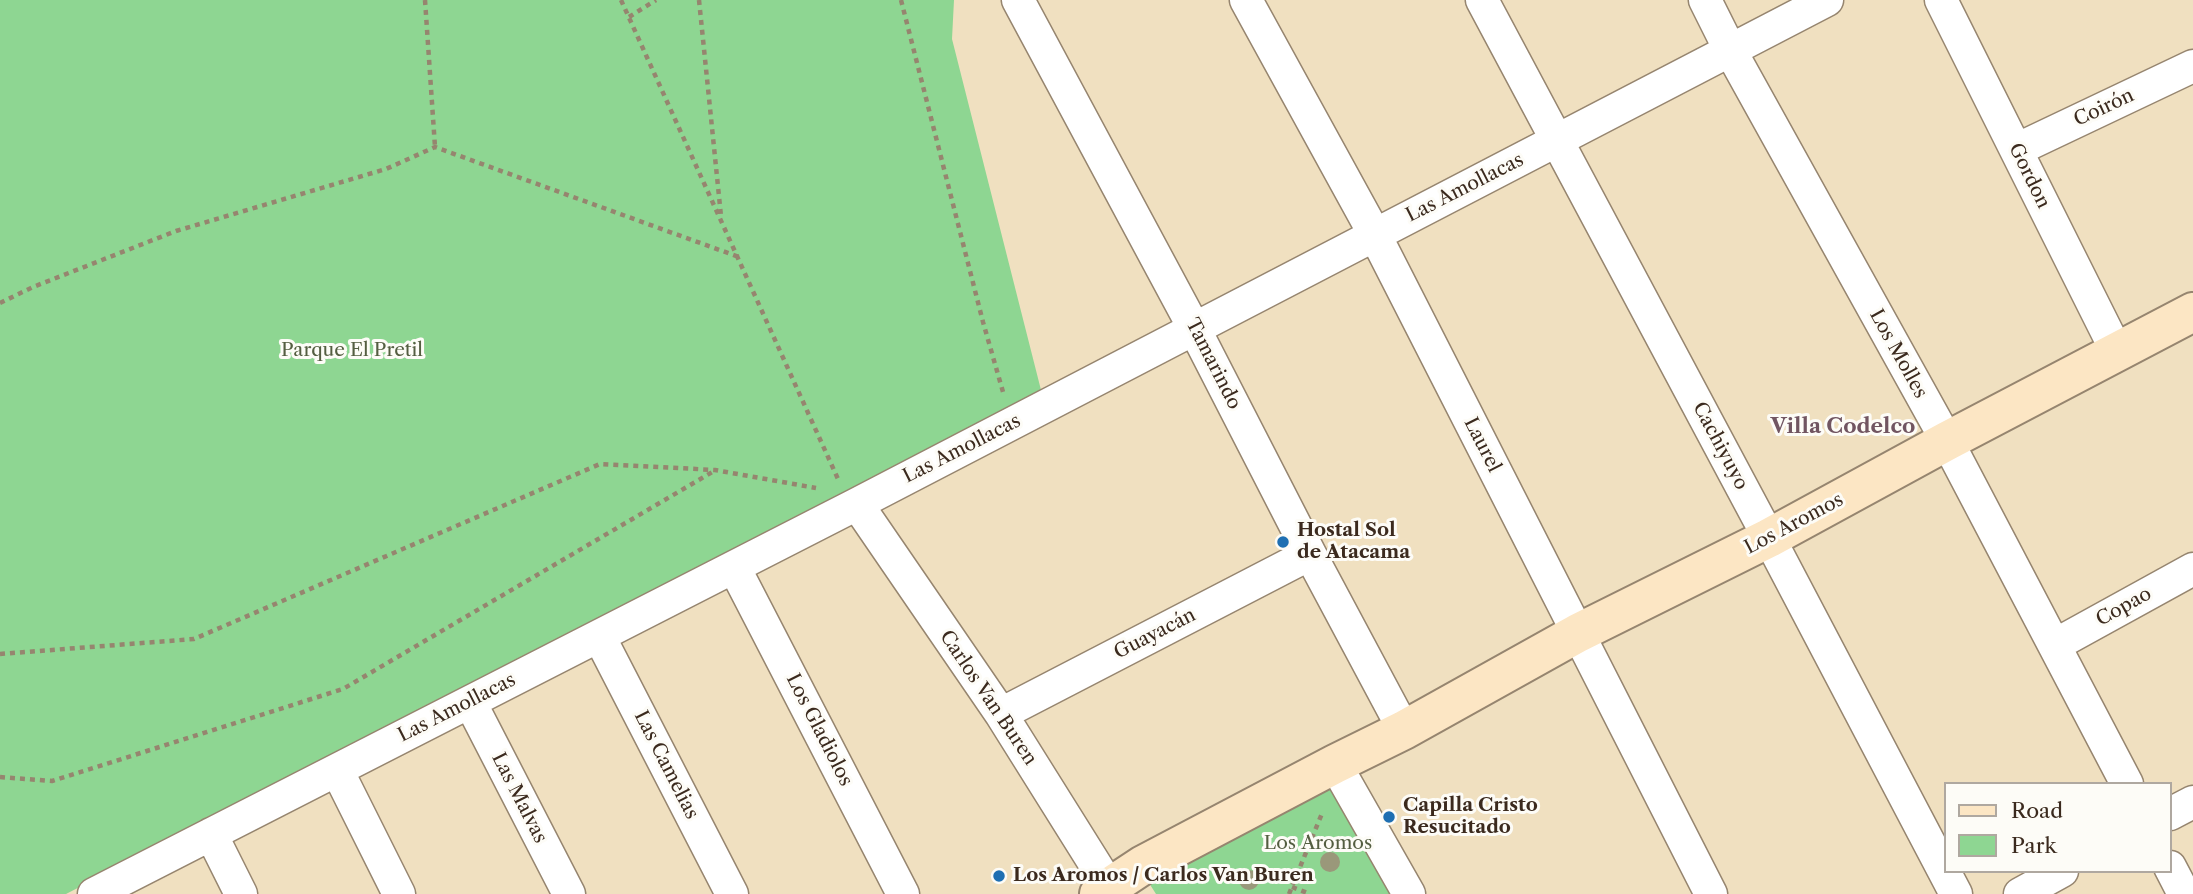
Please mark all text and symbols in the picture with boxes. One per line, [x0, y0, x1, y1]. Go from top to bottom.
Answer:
street label: Coirón [2070, 84, 2138, 132]
street label: Gordon [2003, 140, 2055, 212]
street label: Las Amollacas [1402, 149, 1528, 227]
street label: Los Molles [1864, 306, 1932, 402]
street label: Tamarindo [1180, 315, 1246, 413]
park label: Parque El Pretil [281, 340, 423, 362]
street label: Cachiyuyo [1687, 398, 1753, 494]
street label: Las Amollacas [899, 410, 1025, 488]
street label: Laurel [1459, 414, 1505, 476]
district label: Villa Codelco [1771, 414, 1915, 440]
street label: Los Aromos [1741, 488, 1847, 560]
place label: Hostal Sol de Atacama [1297, 520, 1410, 564]
marker: Hostal Sol de Atacama [1275, 534, 1291, 550]
street label: Copao [2092, 583, 2156, 631]
street label: Guayacán [1110, 604, 1200, 664]
street label: Carlos Van Buren [935, 626, 1041, 770]
street label: Las Amollacas [394, 669, 520, 747]
street label: Los Gladiolos [781, 670, 857, 790]
street label: Las Camelias [629, 707, 703, 823]
street label: Las Malvas [487, 749, 551, 847]
legend [1944, 782, 2172, 873]
place label: Capilla Cristo Resucitado [1403, 795, 1538, 839]
text: Road [2011, 798, 2063, 823]
marker: Capilla Cristo Resucitado [1381, 809, 1397, 825]
park label: Los Aromos [1264, 833, 1372, 855]
text: Park [2011, 833, 2057, 858]
place label: Los Aromos / Carlos Van Buren [1013, 865, 1314, 887]
marker: Los Aromos / Carlos Van Buren [991, 868, 1007, 884]

